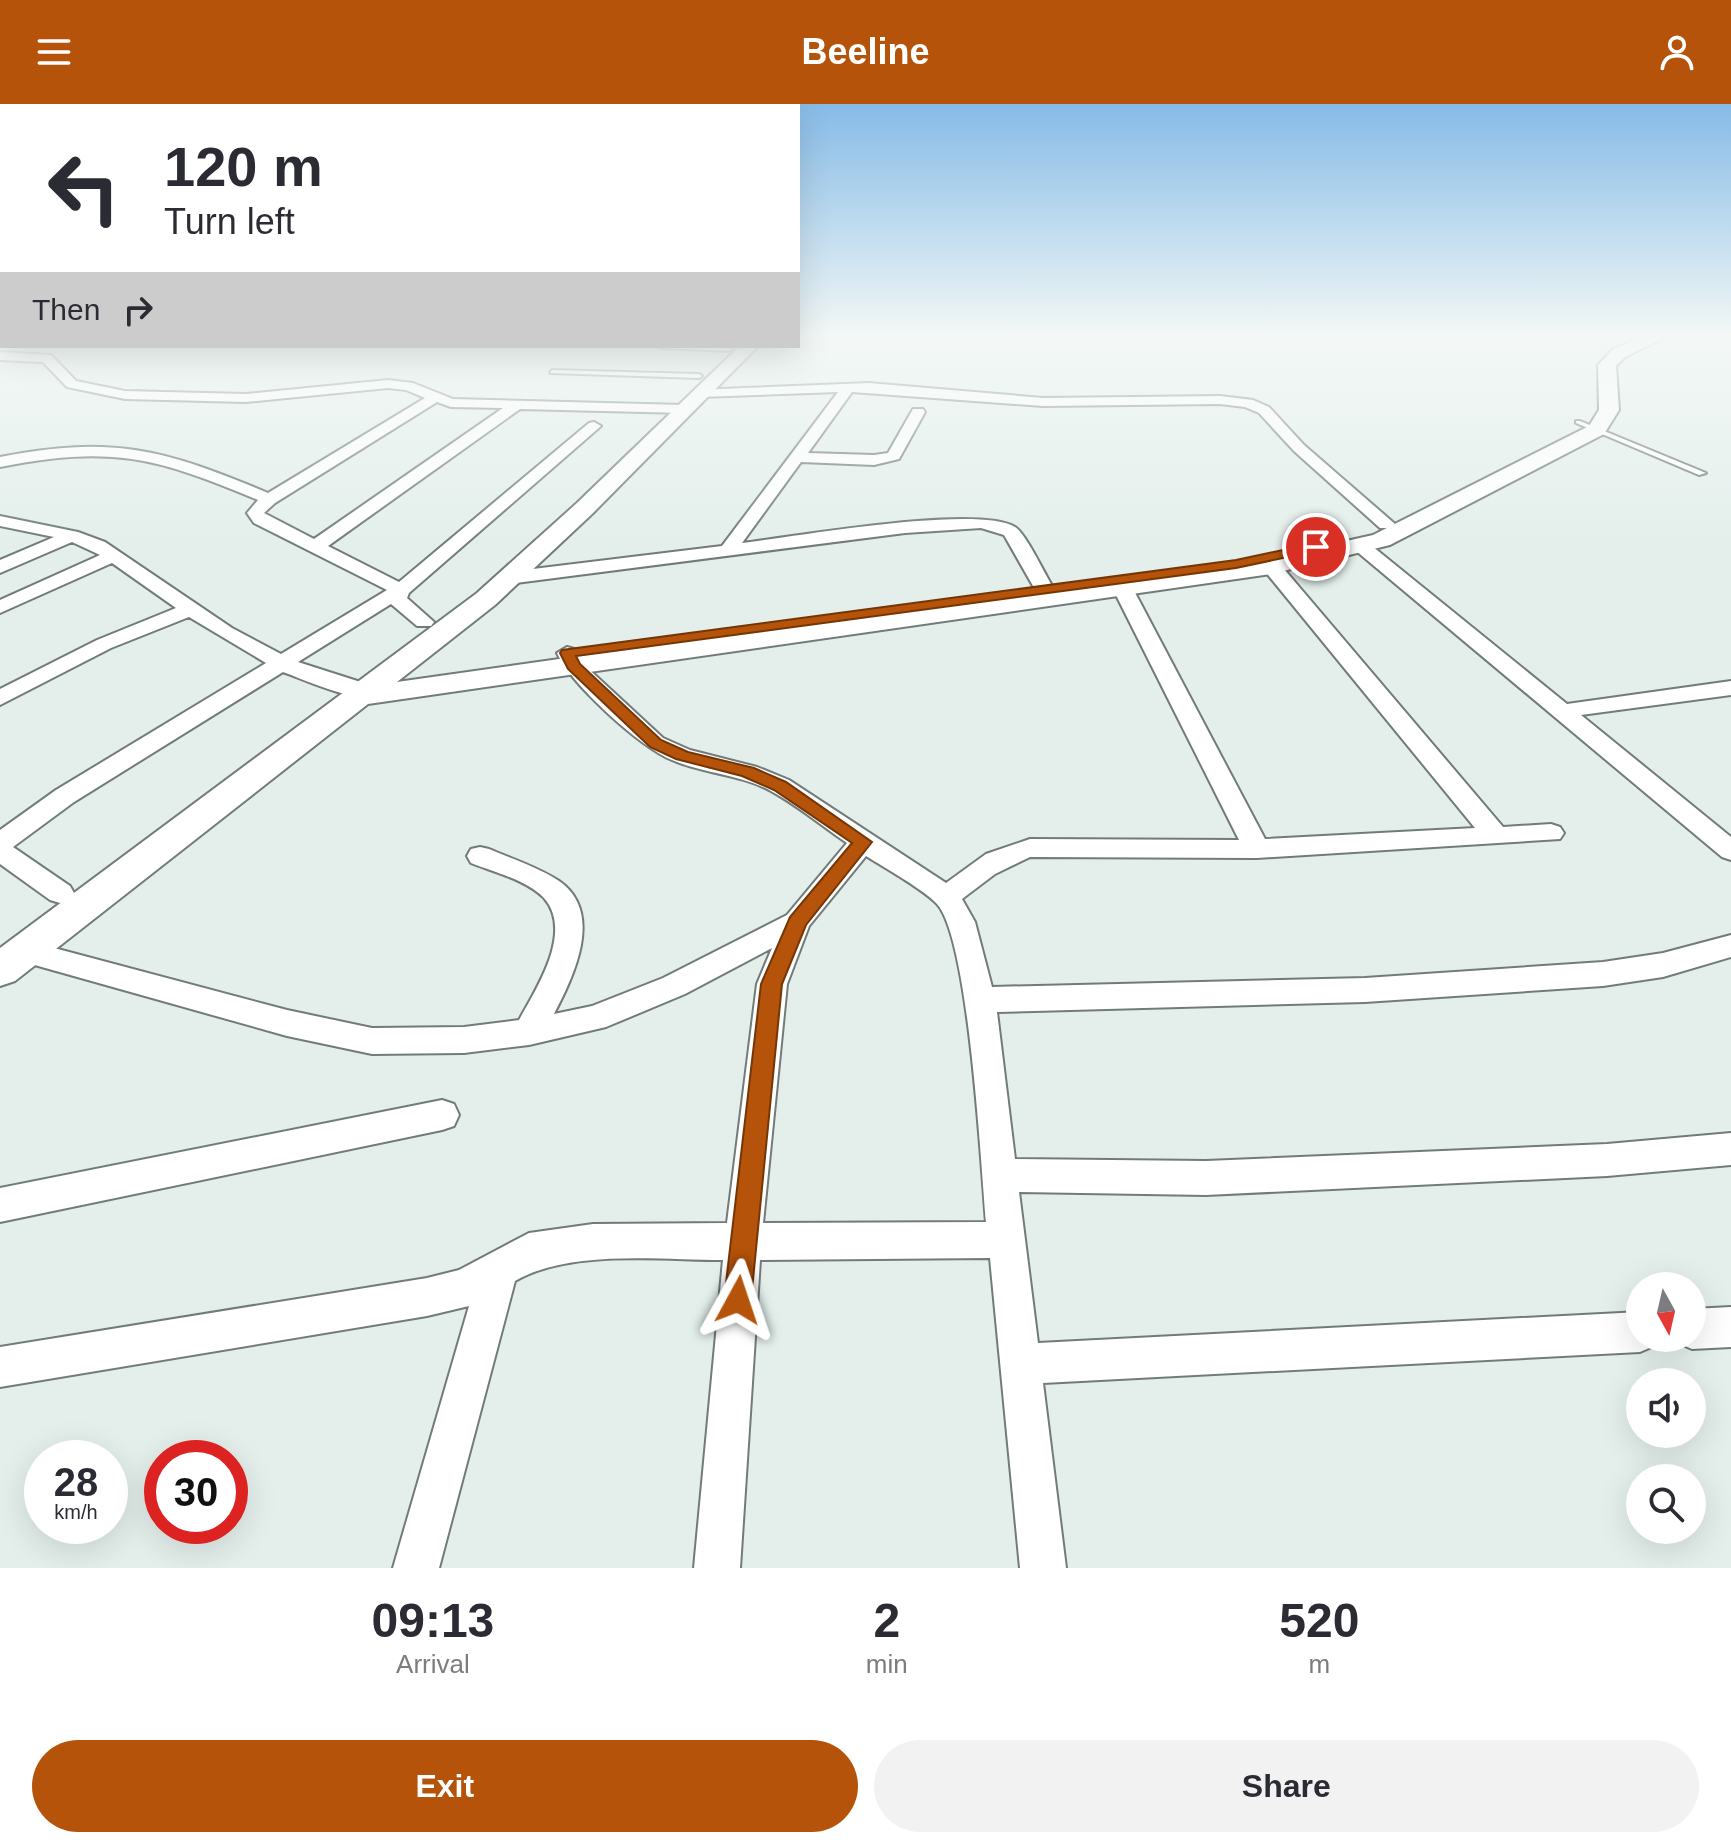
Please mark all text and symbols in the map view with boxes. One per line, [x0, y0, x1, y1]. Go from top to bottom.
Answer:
icon: menu [32, 30, 76, 74]
icon: person [1655, 30, 1699, 74]
text: Beeline [801, 31, 930, 72]
text: 120 m [164, 135, 323, 198]
icon: left [32, 136, 136, 240]
text: Turn left [164, 201, 295, 242]
icon: right [116, 288, 160, 332]
text: Then [32, 293, 100, 326]
pin [1282, 513, 1350, 581]
icon: arrive [1294, 525, 1338, 569]
position arrow [696, 1258, 780, 1342]
north arrow [1626, 1272, 1706, 1352]
map controls [1626, 1272, 1706, 1544]
button: sound [1626, 1368, 1706, 1448]
speed limit sign: 30 [144, 1440, 248, 1544]
text: 28 [54, 1460, 98, 1504]
button: search [1626, 1464, 1706, 1544]
text: km/h [54, 1501, 98, 1523]
text: 09:13 [372, 1594, 494, 1647]
text: 2 [873, 1594, 900, 1647]
text: 520 [1279, 1594, 1359, 1647]
text: Arrival [396, 1649, 470, 1679]
text: min [866, 1649, 908, 1679]
text: m [1309, 1649, 1330, 1679]
button: Exit [32, 1740, 858, 1832]
button: Share [874, 1740, 1699, 1832]

